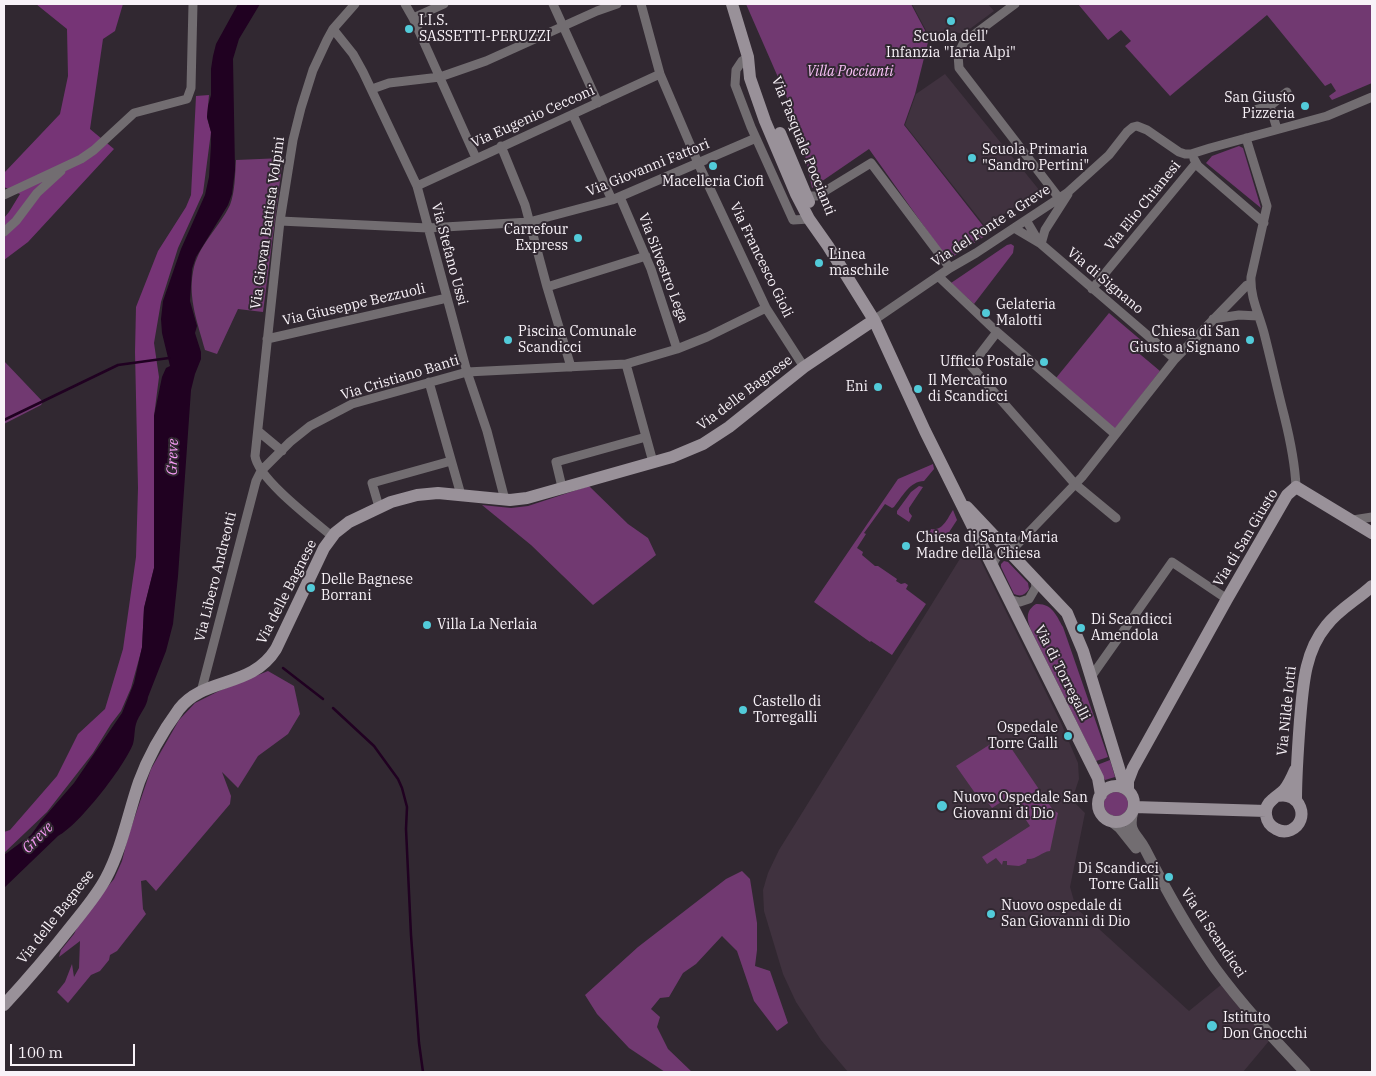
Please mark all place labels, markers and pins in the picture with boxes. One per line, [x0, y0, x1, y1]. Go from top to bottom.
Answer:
place label: I.I.S. SASSETTI-PERUZZI [419, 13, 551, 46]
marker: Scuola dell' Infanzia "Iaria Alpi" [945, 15, 957, 27]
marker: I.I.S. SASSETTI-PERUZZI [403, 23, 415, 35]
place label: Scuola dell' Infanzia "Iaria Alpi" [886, 29, 1016, 62]
place label: San Giusto Pizzeria [1224, 90, 1295, 122]
marker: San Giusto Pizzeria [1299, 100, 1311, 112]
place label: Scuola Primaria "Sandro Pertini" [982, 142, 1089, 174]
marker: Scuola Primaria "Sandro Pertini" [966, 152, 978, 164]
marker: Macelleria Ciofi [707, 160, 719, 172]
place label: Macelleria Ciofi [662, 174, 764, 190]
place label: Carrefour Express [504, 222, 568, 254]
marker: Carrefour Express [572, 232, 584, 244]
place label: Linea maschile [829, 247, 889, 280]
marker: Linea maschile [813, 257, 825, 269]
place label: Gelateria Malotti [996, 297, 1056, 330]
marker: Gelateria Malotti [980, 307, 992, 319]
place label: Piscina Comunale Scandicci [518, 324, 637, 357]
place label: Chiesa di San Giusto a Signano [1129, 324, 1240, 357]
marker: Piscina Comunale Scandicci [502, 334, 514, 346]
marker: Chiesa di San Giusto a Signano [1244, 334, 1256, 346]
place label: Ufficio Postale [940, 354, 1034, 370]
marker: Ufficio Postale [1038, 356, 1050, 368]
place label: Il Mercatino di Scandicci [928, 373, 1008, 406]
place label: Eni [846, 379, 868, 395]
marker: Eni [872, 381, 884, 393]
marker: Il Mercatino di Scandicci [912, 383, 924, 395]
place label: Chiesa di Santa Maria Madre della Chiesa [916, 530, 1058, 562]
marker: Chiesa di Santa Maria Madre della Chiesa [900, 540, 912, 552]
place label: Delle Bagnese Borrani [321, 572, 413, 604]
marker: Delle Bagnese Borrani [305, 582, 317, 594]
place label: Di Scandicci Amendola [1091, 612, 1172, 644]
place label: Villa La Nerlaia [437, 617, 537, 633]
marker: Villa La Nerlaia [421, 619, 433, 631]
marker: Di Scandicci Amendola [1075, 622, 1087, 634]
place label: Castello di Torregalli [753, 694, 821, 726]
marker: Castello di Torregalli [737, 704, 749, 716]
place label: Ospedale Torre Galli [988, 720, 1058, 752]
marker: Ospedale Torre Galli [1062, 730, 1074, 742]
place label: Nuovo Ospedale San Giovanni di Dio [953, 790, 1088, 822]
marker: Nuovo Ospedale San Giovanni di Dio [935, 799, 949, 813]
place label: Di Scandicci Torre Galli [1078, 861, 1159, 894]
marker: Di Scandicci Torre Galli [1163, 871, 1175, 883]
place label: Nuovo ospedale di San Giovanni di Dio [1001, 898, 1130, 930]
marker: Nuovo ospedale di San Giovanni di Dio [985, 908, 997, 920]
place label: Istituto Don Gnocchi [1223, 1010, 1308, 1042]
marker: Istituto Don Gnocchi [1205, 1019, 1219, 1033]

